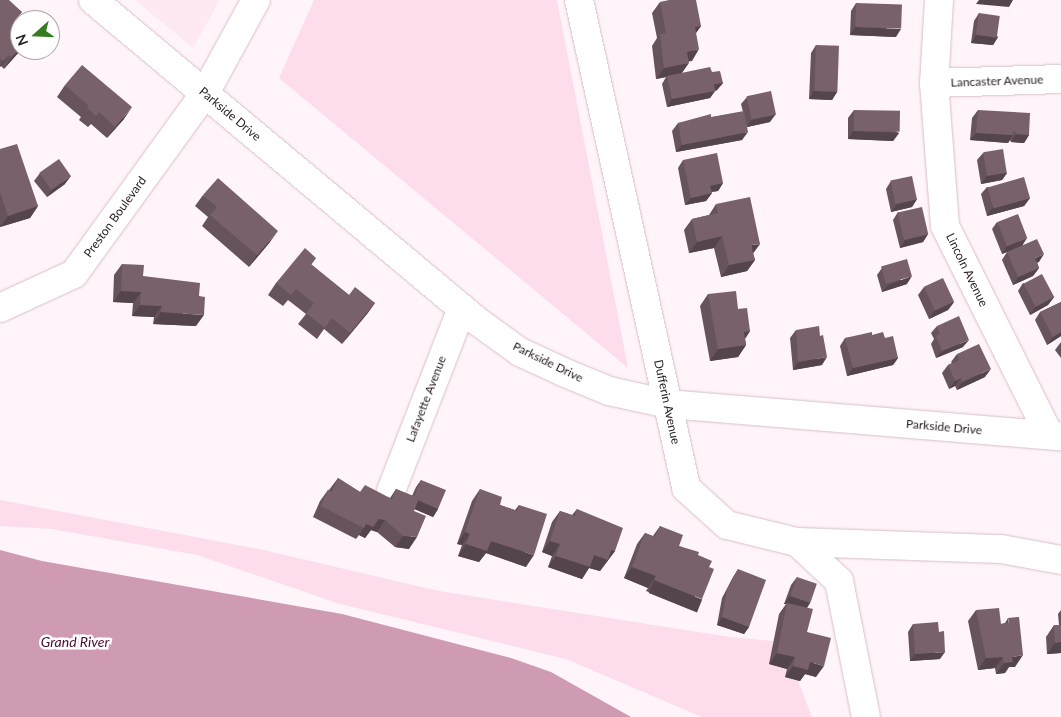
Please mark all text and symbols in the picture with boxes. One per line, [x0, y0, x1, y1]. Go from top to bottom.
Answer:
north arrow [10, 10, 60, 60]
text: N [12, 32, 31, 48]
street label: Lancaster Avenue [950, 72, 1044, 90]
street label: Parkside Drive [196, 84, 264, 144]
street label: Preston Boulevard [81, 174, 149, 260]
street label: Lincoln Avenue [943, 231, 991, 309]
street label: Parkside Drive [511, 339, 585, 385]
street label: Lafayette Avenue [403, 354, 449, 444]
street label: Dufferin Avenue [651, 358, 683, 446]
street label: Parkside Drive [905, 417, 983, 437]
water label: Grand River [41, 634, 109, 650]

